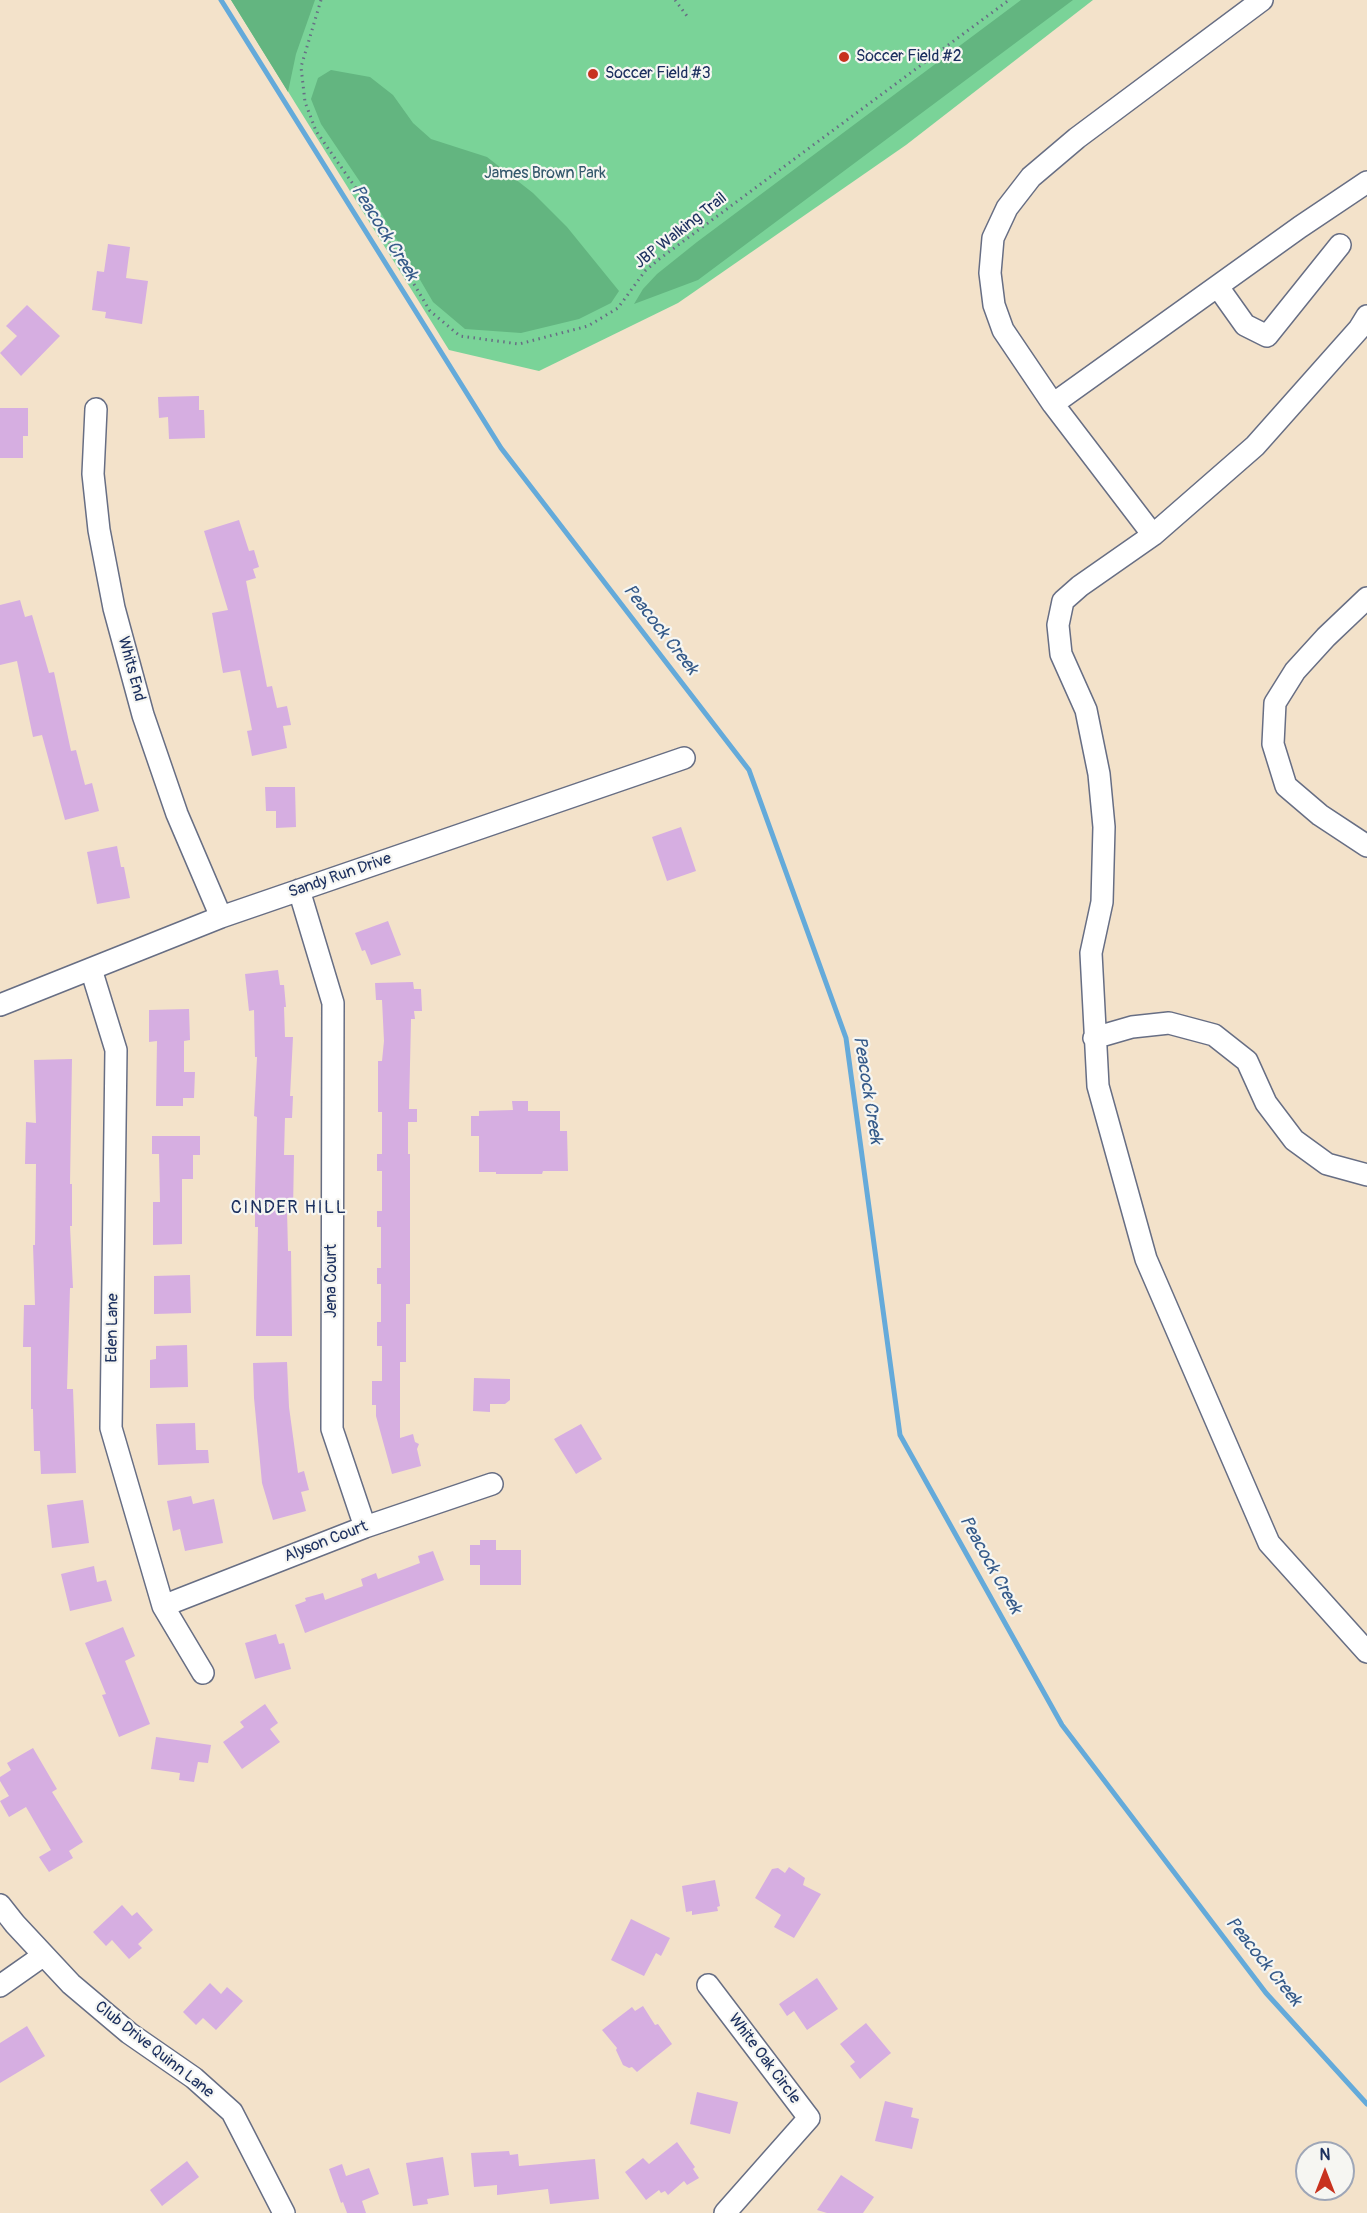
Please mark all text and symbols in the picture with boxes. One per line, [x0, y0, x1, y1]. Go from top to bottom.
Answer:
place label: Soccer Field #2 [856, 47, 962, 67]
marker: Soccer Field #2 [837, 50, 851, 64]
place label: Soccer Field #3 [605, 64, 711, 84]
marker: Soccer Field #3 [586, 67, 600, 81]
park label: James Brown Park [484, 164, 606, 184]
water label: Peacock Creek [346, 181, 422, 285]
street label: JBP Walking Trail [631, 189, 731, 273]
water label: Peacock Creek [618, 580, 702, 680]
street label: Whits End [113, 634, 149, 704]
street label: Sandy Run Drive [286, 849, 394, 903]
water label: Peacock Creek [848, 1034, 886, 1146]
district label: CINDER HILL [231, 1197, 347, 1219]
street label: Jena Court [322, 1244, 342, 1318]
street label: Eden Lane [103, 1293, 123, 1363]
water label: Peacock Creek [954, 1512, 1026, 1618]
street label: Alyson Court [282, 1517, 370, 1567]
water label: Peacock Creek [1220, 1913, 1306, 2011]
street label: Club Drive Quinn Lane [91, 1998, 217, 2102]
street label: White Oak Circle [724, 2010, 804, 2108]
north arrow [1295, 2141, 1355, 2201]
text: N [1320, 2145, 1330, 2165]

